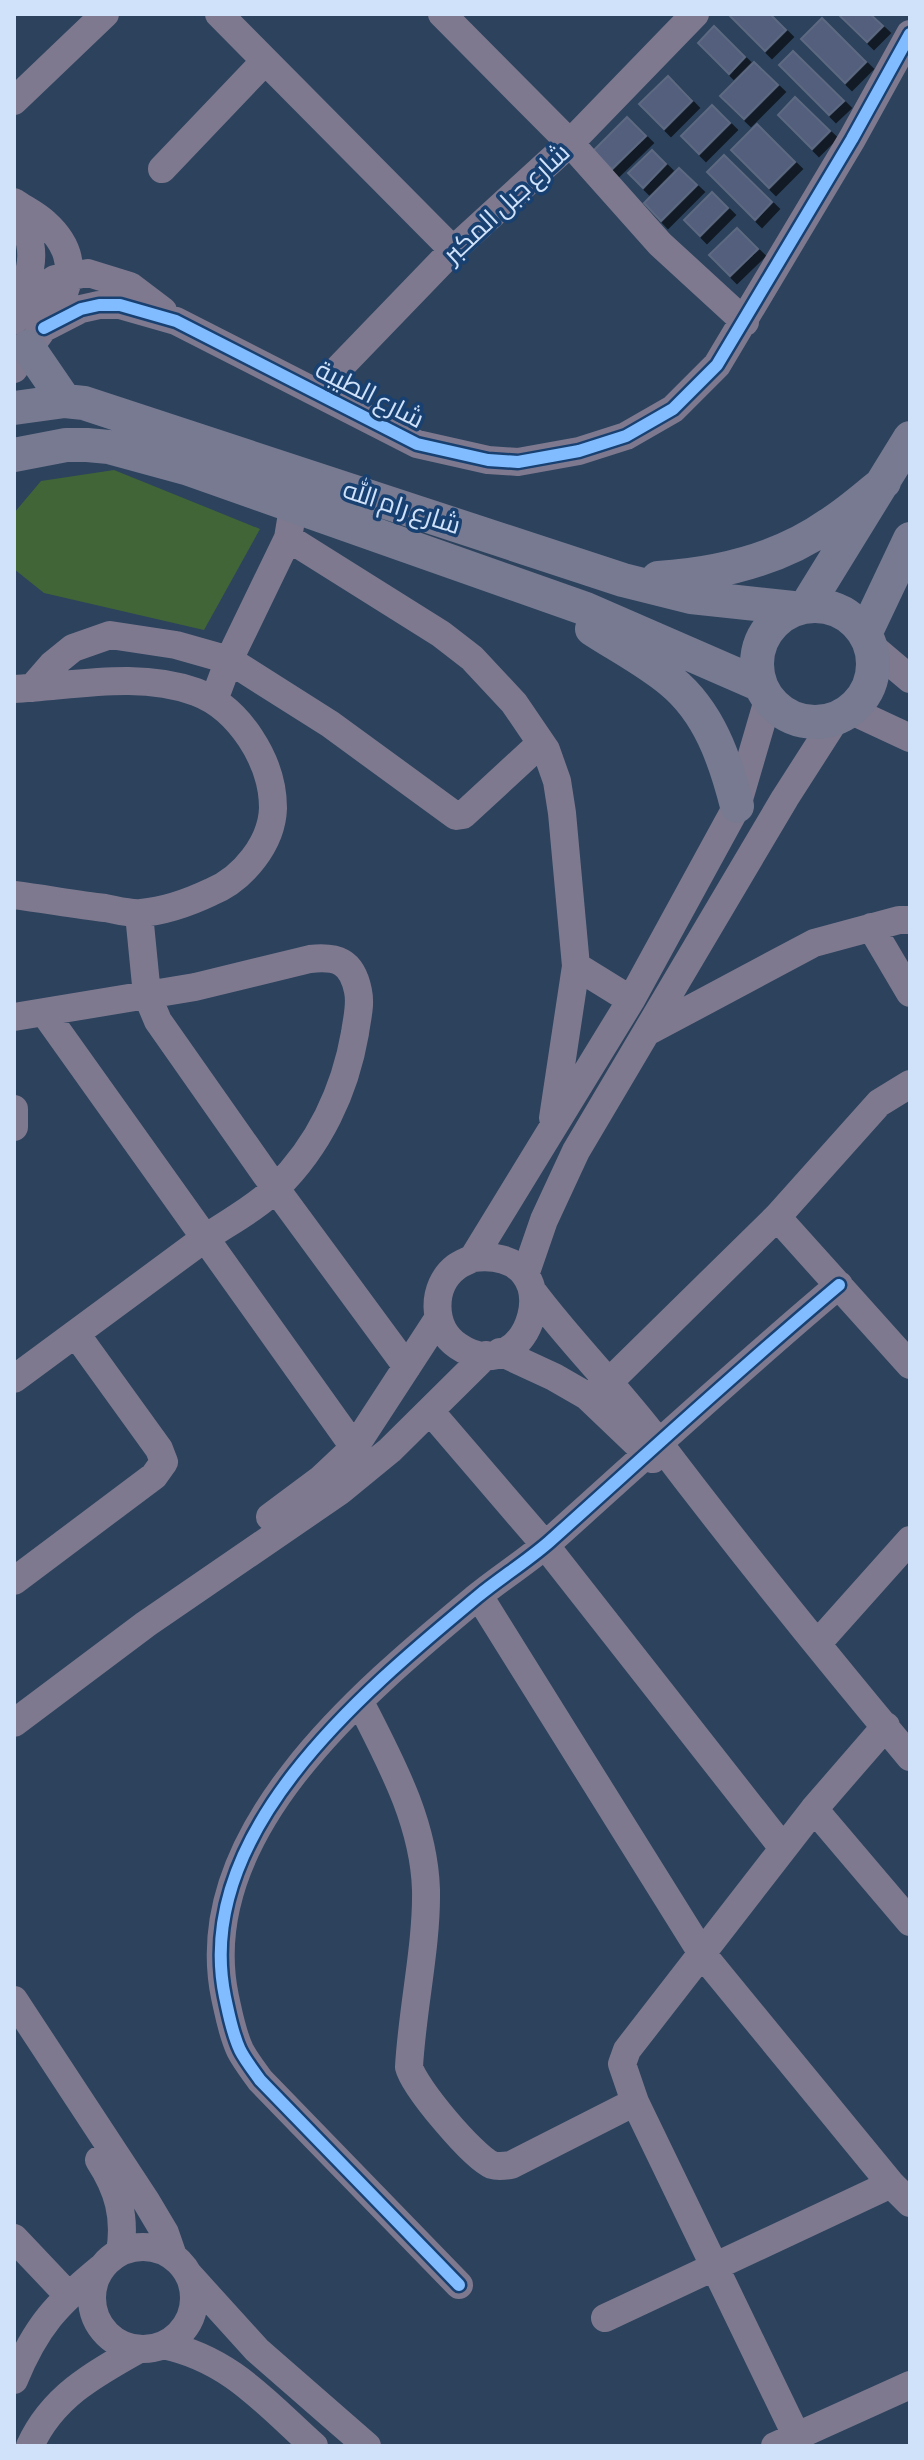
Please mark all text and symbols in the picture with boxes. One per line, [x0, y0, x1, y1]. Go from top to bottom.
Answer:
street label: شارع جبل المكبر [435, 137, 577, 272]
street label: شارع الطيبة [310, 354, 429, 436]
street label: شارع رام الله [338, 472, 465, 543]

